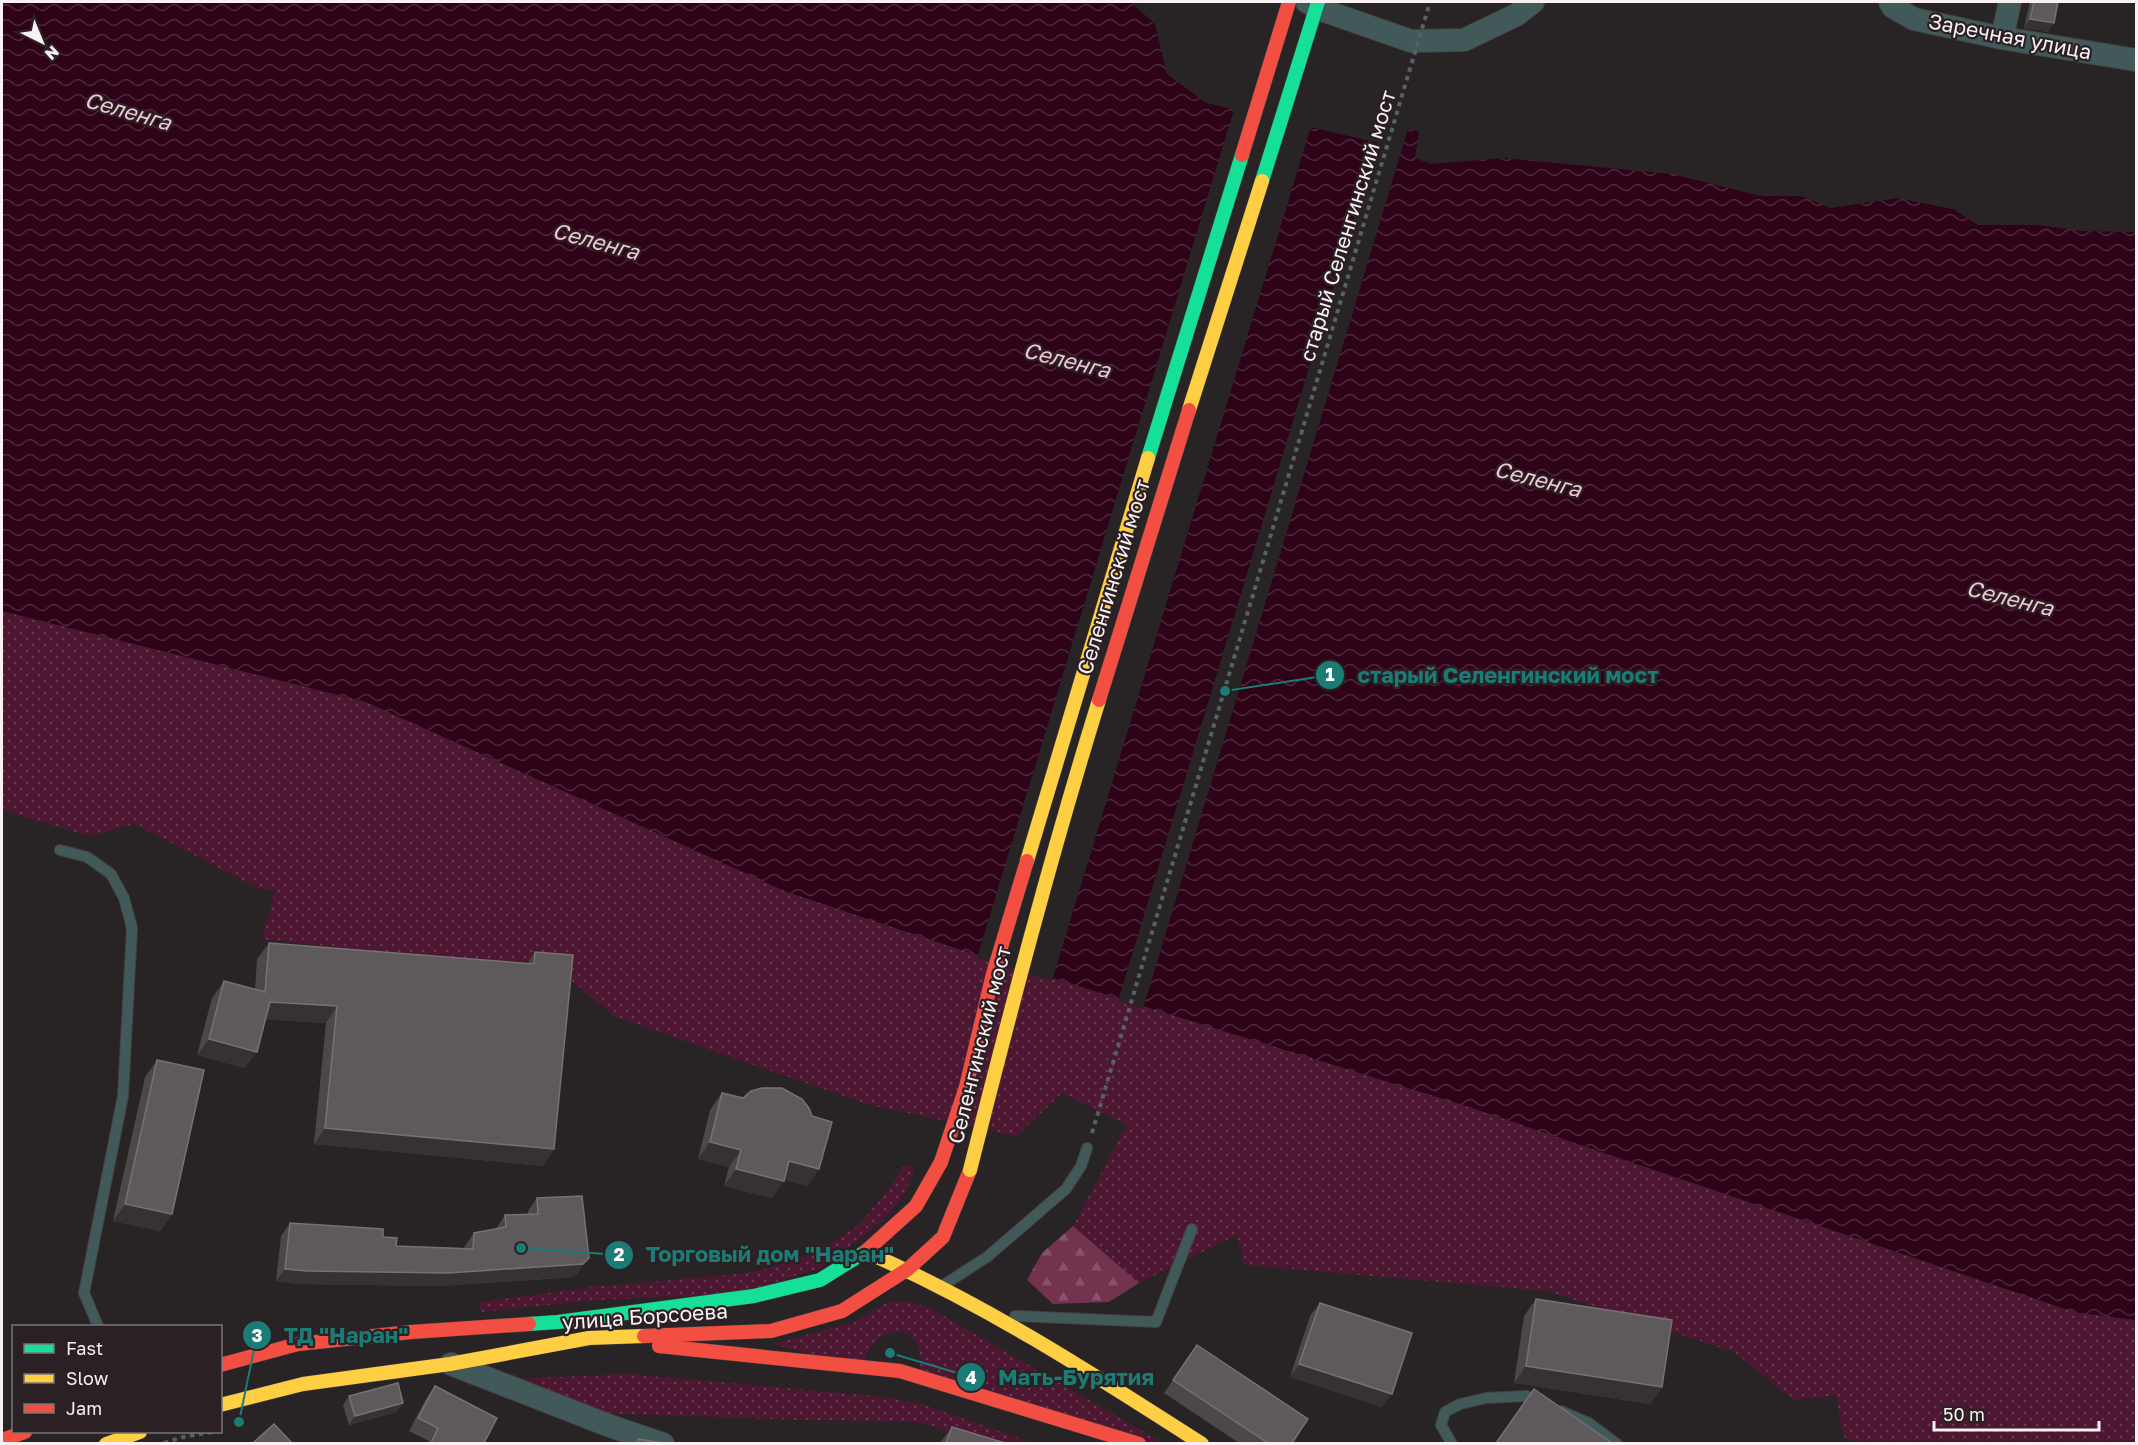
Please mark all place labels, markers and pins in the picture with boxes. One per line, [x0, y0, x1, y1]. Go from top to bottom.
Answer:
callout: старый Селенгинский мост [1315, 655, 1670, 695]
callout: Торговый дом "Наран" [604, 1235, 906, 1275]
callout: ТД "Наран" [242, 1315, 420, 1355]
callout: Мать-Бурятия [956, 1357, 1166, 1397]

